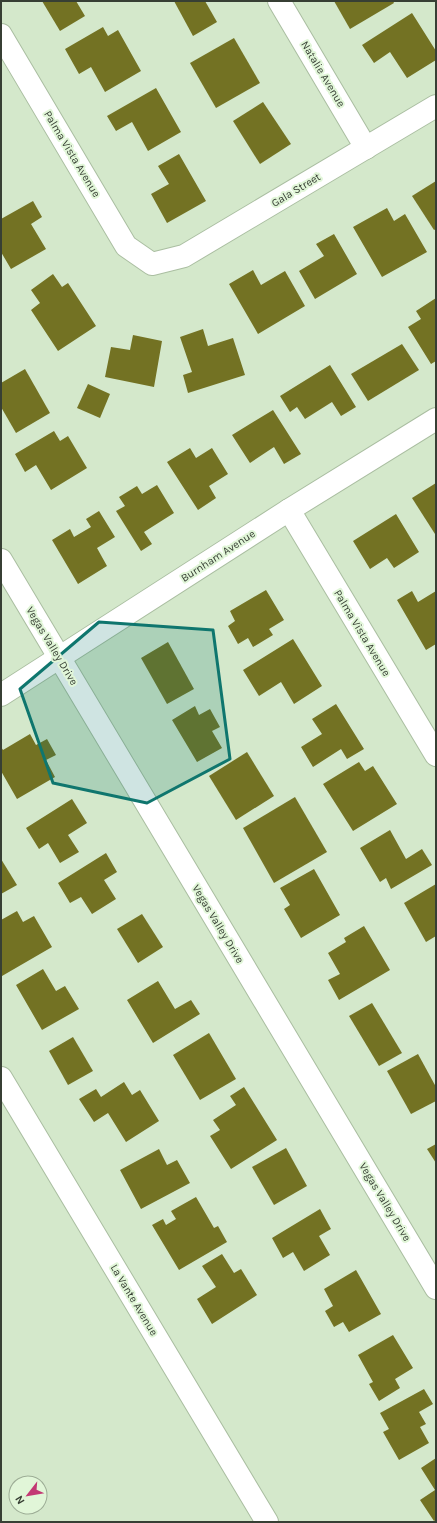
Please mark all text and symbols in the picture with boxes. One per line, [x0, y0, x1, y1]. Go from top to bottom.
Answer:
street label: Natalie Avenue [298, 39, 348, 110]
street label: Palma Vista Avenue [41, 108, 103, 200]
street label: Gala Street [269, 170, 323, 210]
street label: Burnham Avenue [178, 527, 258, 585]
street label: Palma Vista Avenue [331, 587, 393, 679]
street label: Vegas Valley Drive [23, 604, 81, 688]
street label: Vegas Valley Drive [189, 882, 247, 966]
street label: Vegas Valley Drive [356, 1160, 414, 1244]
street label: La Vante Avenue [108, 1262, 161, 1338]
north arrow [8, 1475, 48, 1515]
text: N [12, 1493, 27, 1507]

